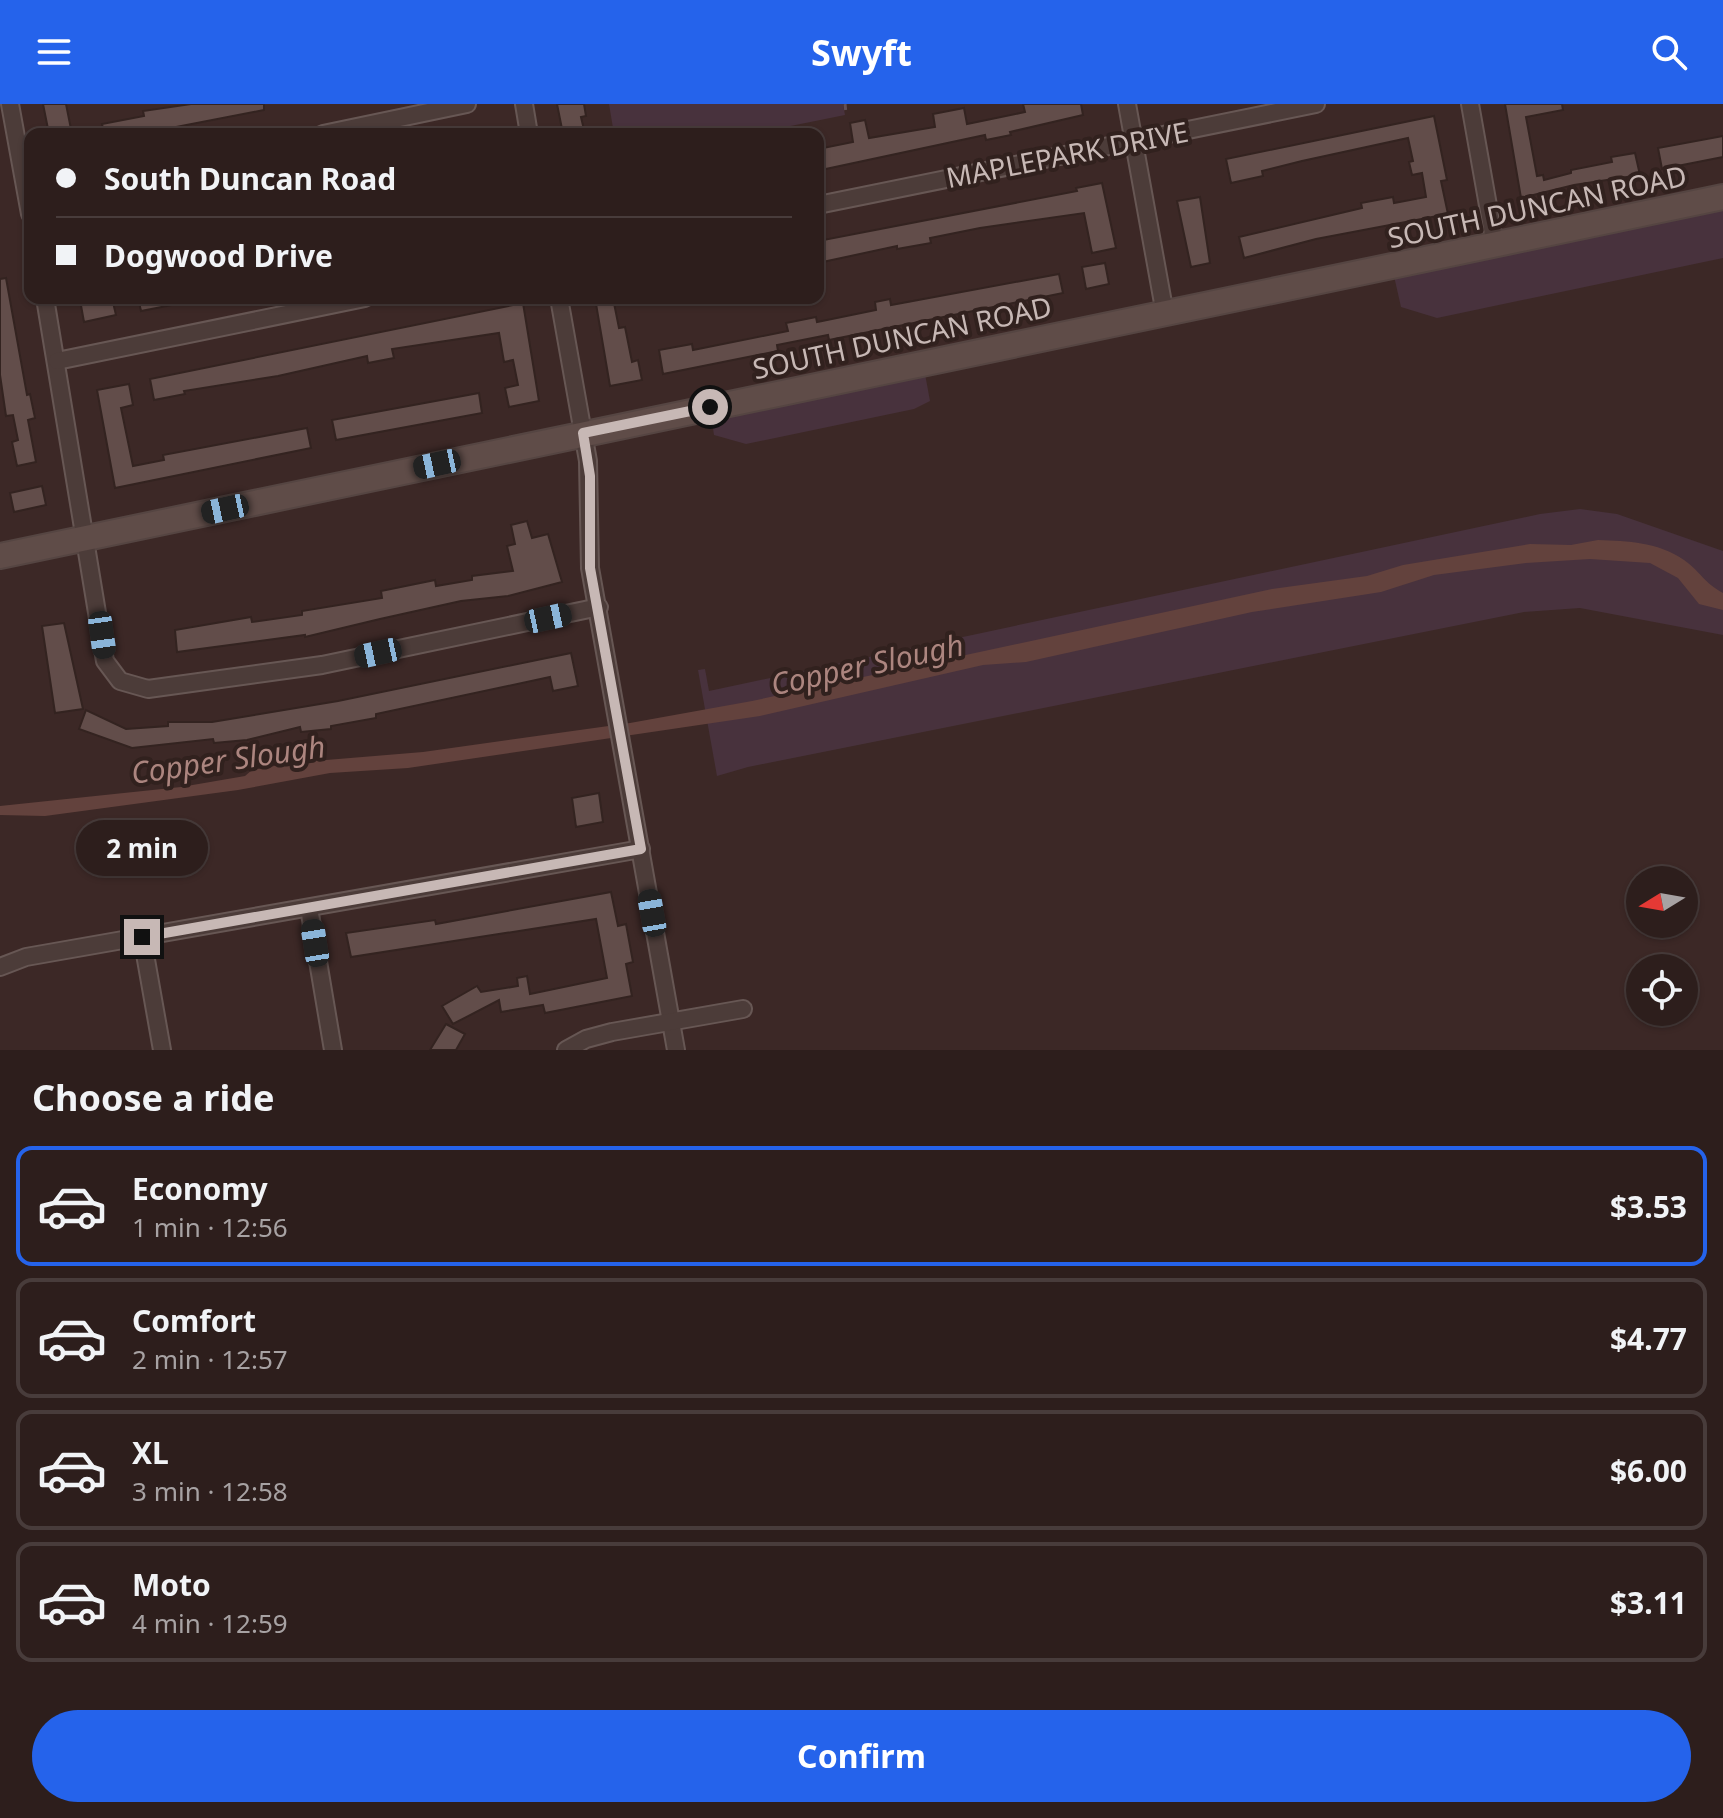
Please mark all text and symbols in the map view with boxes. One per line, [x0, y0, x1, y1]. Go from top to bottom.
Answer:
text: Swyft [811, 28, 912, 77]
icon: menu [32, 30, 76, 74]
icon: search [1647, 30, 1691, 74]
street label: MAPLEPARK DRIVE [943, 112, 1191, 196]
street label: SOUTH DUNCAN ROAD [1384, 156, 1690, 256]
text: South Duncan Road [104, 158, 396, 199]
text: Dogwood Drive [104, 235, 333, 276]
street label: SOUTH DUNCAN ROAD [749, 287, 1055, 387]
route start [692, 389, 728, 425]
car [411, 447, 463, 481]
car [199, 492, 251, 526]
car [522, 601, 574, 635]
car [87, 610, 117, 660]
water label: Copper Slough [767, 624, 967, 704]
car [352, 636, 404, 670]
water label: Copper Slough [128, 725, 328, 793]
callout: 2 min [76, 821, 208, 877]
text: 2 min [106, 830, 178, 866]
north arrow [1626, 866, 1698, 938]
map controls [1626, 866, 1698, 1026]
car [636, 887, 668, 939]
car [299, 917, 331, 969]
route end [124, 919, 160, 955]
button: locate [1626, 954, 1698, 1026]
text: Choose a ride [32, 1073, 274, 1122]
text: Economy [132, 1168, 268, 1209]
icon: car [36, 1170, 108, 1242]
text: $3.53 [1610, 1186, 1687, 1227]
text: 1 min · 12:56 [132, 1209, 288, 1245]
text: Comfort [132, 1300, 256, 1341]
icon: car [36, 1302, 108, 1374]
text: $4.77 [1610, 1318, 1687, 1359]
text: 2 min · 12:57 [132, 1341, 288, 1377]
text: XL [132, 1432, 169, 1473]
icon: car [36, 1434, 108, 1506]
text: $6.00 [1610, 1450, 1687, 1491]
text: 3 min · 12:58 [132, 1473, 288, 1509]
text: Moto [132, 1564, 211, 1605]
icon: car [36, 1566, 108, 1638]
text: $3.11 [1610, 1582, 1687, 1623]
text: 4 min · 12:59 [132, 1605, 288, 1641]
button: Confirm [32, 1710, 1691, 1802]

